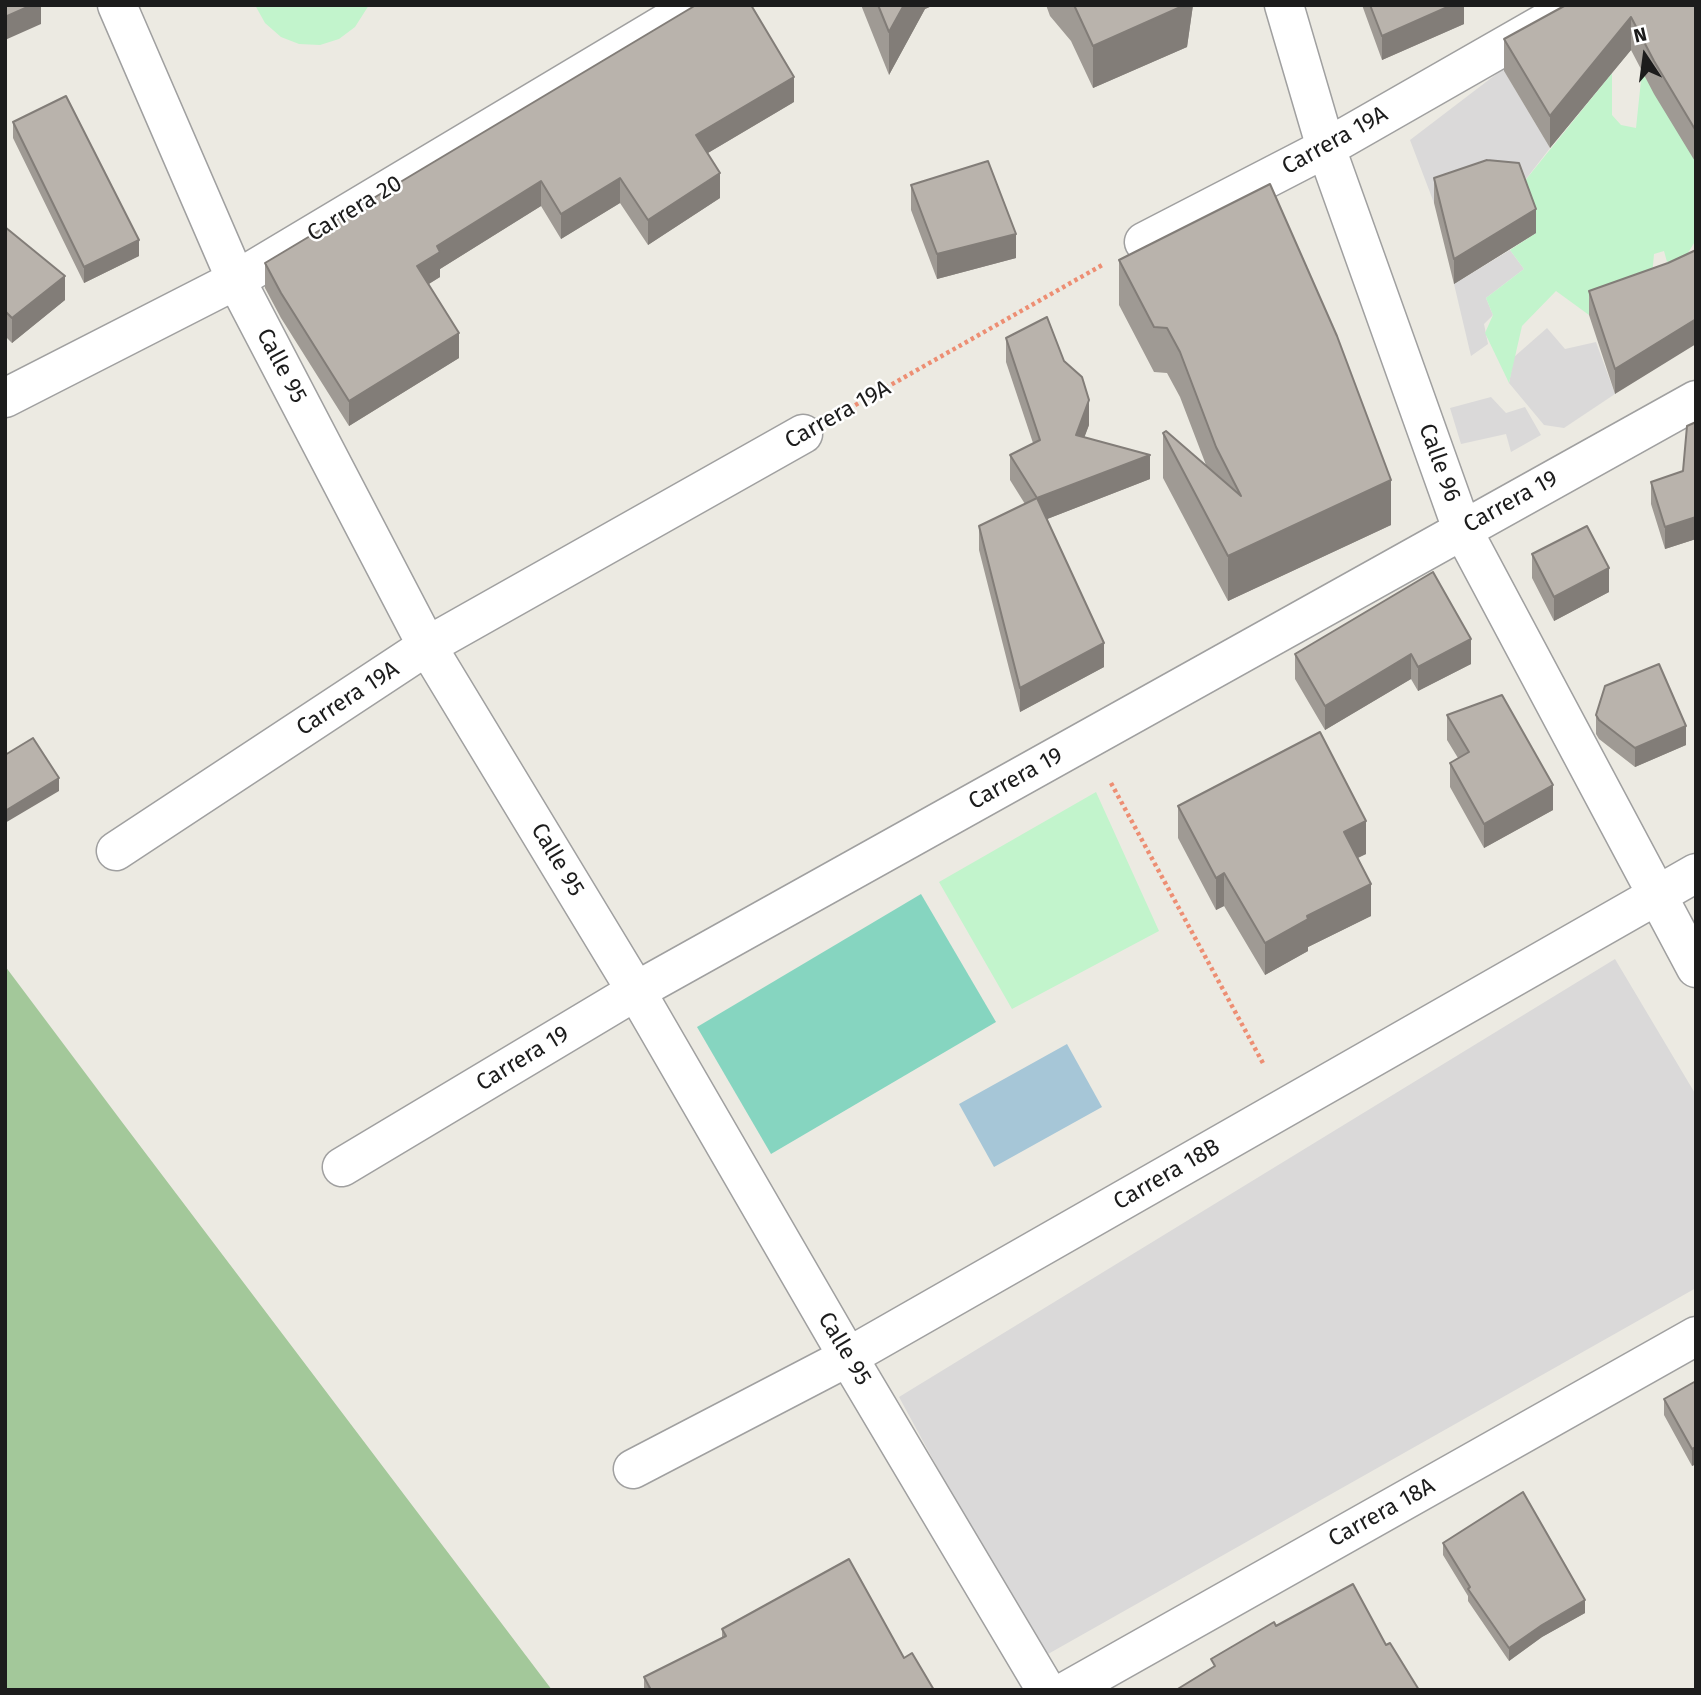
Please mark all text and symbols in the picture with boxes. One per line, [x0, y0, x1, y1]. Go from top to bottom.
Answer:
north arrow [1610, 21, 1680, 91]
text: N [1631, 22, 1649, 48]
street label: Carrera 19A [1277, 101, 1393, 181]
street label: Carrera 20 [303, 170, 407, 248]
street label: Calle 95 [250, 324, 312, 408]
street label: Carrera 19A [780, 375, 896, 455]
street label: Calle 96 [1412, 420, 1466, 506]
street label: Carrera 19 [1459, 465, 1563, 539]
street label: Carrera 19A [292, 656, 404, 742]
street label: Carrera 19 [964, 742, 1068, 816]
street label: Calle 95 [524, 818, 590, 902]
street label: Carrera 19 [472, 1021, 574, 1097]
street label: Carrera 18B [1109, 1134, 1225, 1216]
street label: Calle 95 [811, 1307, 877, 1391]
street label: Carrera 18A [1324, 1473, 1440, 1553]

